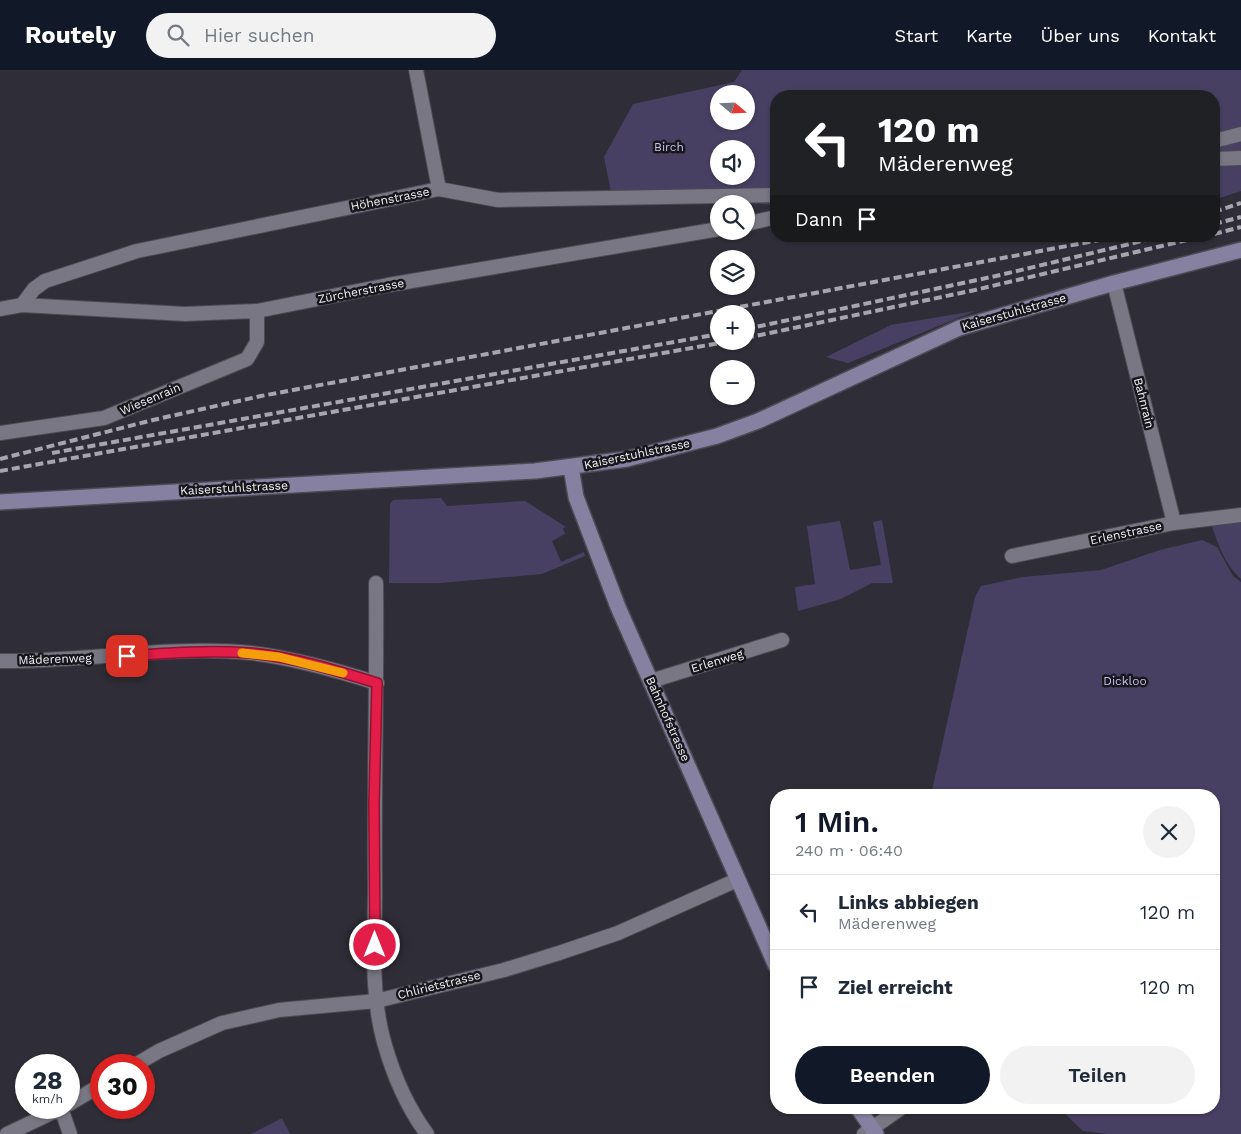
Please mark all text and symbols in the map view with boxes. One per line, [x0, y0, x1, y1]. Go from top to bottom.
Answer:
search box [146, 13, 496, 58]
text: Routely [25, 21, 116, 49]
icon: search [164, 21, 192, 49]
text: Hier suchen [204, 24, 315, 47]
text: Start [894, 25, 938, 46]
text: Karte [966, 25, 1013, 46]
text: Über uns [1041, 25, 1120, 46]
text: Kontakt [1148, 25, 1216, 46]
north arrow [710, 85, 755, 130]
map controls [710, 85, 755, 405]
text: 120 m [878, 109, 979, 151]
icon: left [795, 110, 860, 175]
park label: Birch [654, 140, 684, 154]
button: sound [710, 140, 755, 185]
text: Mäderenweg [878, 151, 1013, 176]
street label: Höhenstrasse [349, 184, 431, 214]
button: search [710, 195, 755, 240]
icon: arrive [853, 205, 881, 233]
text: Dann [795, 208, 843, 231]
button: layers [710, 250, 755, 295]
street label: Zürcherstrasse [317, 276, 405, 306]
street label: Kaiserstuhlstrasse [960, 290, 1068, 334]
button: + [710, 305, 755, 350]
button: − [710, 360, 755, 405]
street label: Bahnrain [1131, 376, 1157, 430]
street label: Wiesenrain [118, 380, 182, 418]
street label: Kaiserstuhlstrasse [583, 436, 691, 472]
street label: Kaiserstuhlstrasse [180, 478, 288, 498]
street label: Erlenstrasse [1089, 519, 1163, 547]
pin [106, 635, 148, 677]
icon: arrive [113, 642, 141, 670]
street label: Erlenweg [689, 646, 745, 676]
street label: Mäderenweg [18, 651, 93, 667]
park label: Dickloo [1103, 674, 1147, 688]
street label: Bahnhofstrasse [643, 675, 693, 764]
text: 1 Min. [795, 804, 879, 839]
button: close [1143, 806, 1195, 858]
text: 240 m · 06:40 [795, 841, 903, 860]
text: Links abbiegen [838, 891, 979, 914]
icon: left [795, 898, 823, 926]
text: 120 m [1140, 901, 1195, 924]
text: Mäderenweg [838, 914, 936, 933]
position arrow [348, 918, 400, 970]
street label: Chlirietstrasse [396, 968, 482, 1002]
icon: arrive [795, 973, 823, 1001]
text: Ziel erreicht [838, 976, 953, 999]
text: 120 m [1140, 976, 1195, 999]
button: Beenden [795, 1046, 990, 1104]
button: Teilen [1000, 1046, 1195, 1104]
speed limit sign: 30 [90, 1054, 155, 1119]
text: 28 [32, 1066, 63, 1095]
text: km/h [32, 1092, 63, 1106]

